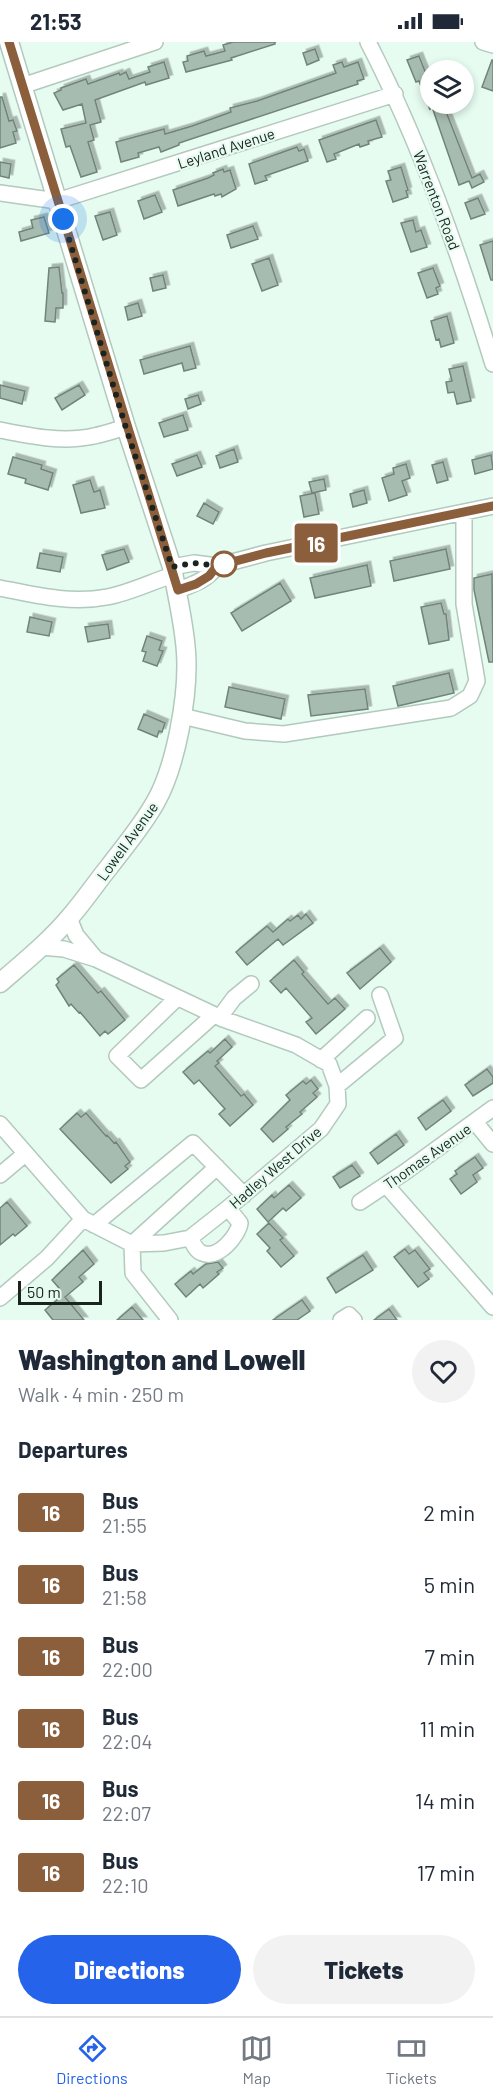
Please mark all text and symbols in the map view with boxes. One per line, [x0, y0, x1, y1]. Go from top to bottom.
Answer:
text: 21:53 [30, 8, 82, 34]
map controls [420, 60, 474, 114]
button: layers [420, 60, 474, 114]
street label: Leyland Avenue [175, 124, 277, 172]
street label: Warrenton Road [410, 148, 464, 252]
your location [48, 204, 78, 234]
line badge: 16 [289, 524, 343, 562]
text: 16 [307, 531, 325, 556]
unlabelled marker [211, 551, 237, 577]
street label: Lowell Avenue [93, 798, 161, 884]
street label: Thomas Avenue [380, 1119, 474, 1193]
street label: Hadley West Drive [225, 1122, 325, 1212]
scale bar [18, 1278, 102, 1306]
text: 50 m [27, 1282, 61, 1301]
button: heart [412, 1340, 475, 1403]
text: Washington and Lowell [18, 1342, 305, 1376]
text: Walk · 4 min · 250 m [18, 1382, 184, 1406]
text: Departures [18, 1436, 128, 1462]
text: Bus [102, 1487, 139, 1513]
text: 2 min [423, 1499, 475, 1525]
text: 16 [42, 1500, 60, 1525]
text: 21:55 [102, 1513, 147, 1537]
text: Bus [102, 1559, 139, 1585]
text: 5 min [424, 1571, 475, 1597]
text: 16 [42, 1572, 60, 1597]
text: 21:58 [102, 1585, 147, 1609]
text: Bus [102, 1631, 139, 1657]
text: 7 min [425, 1643, 475, 1669]
text: 16 [42, 1644, 60, 1669]
text: 22:00 [102, 1657, 153, 1681]
text: Bus [102, 1703, 139, 1729]
text: 11 min [419, 1715, 475, 1741]
text: 16 [42, 1716, 60, 1741]
text: 22:04 [102, 1729, 153, 1753]
text: Bus [102, 1775, 139, 1801]
text: 14 min [415, 1787, 475, 1813]
text: 16 [42, 1788, 60, 1813]
text: 22:07 [102, 1801, 151, 1825]
text: Bus [102, 1847, 139, 1873]
text: 17 min [417, 1859, 475, 1885]
text: 16 [42, 1860, 60, 1885]
text: 22:10 [102, 1873, 149, 1897]
button: Directions [18, 1935, 241, 2004]
button: Tickets [253, 1935, 475, 2004]
tab: Directions [56, 2032, 128, 2087]
tab: Map [240, 2032, 273, 2087]
tab: Tickets [386, 2032, 437, 2087]

